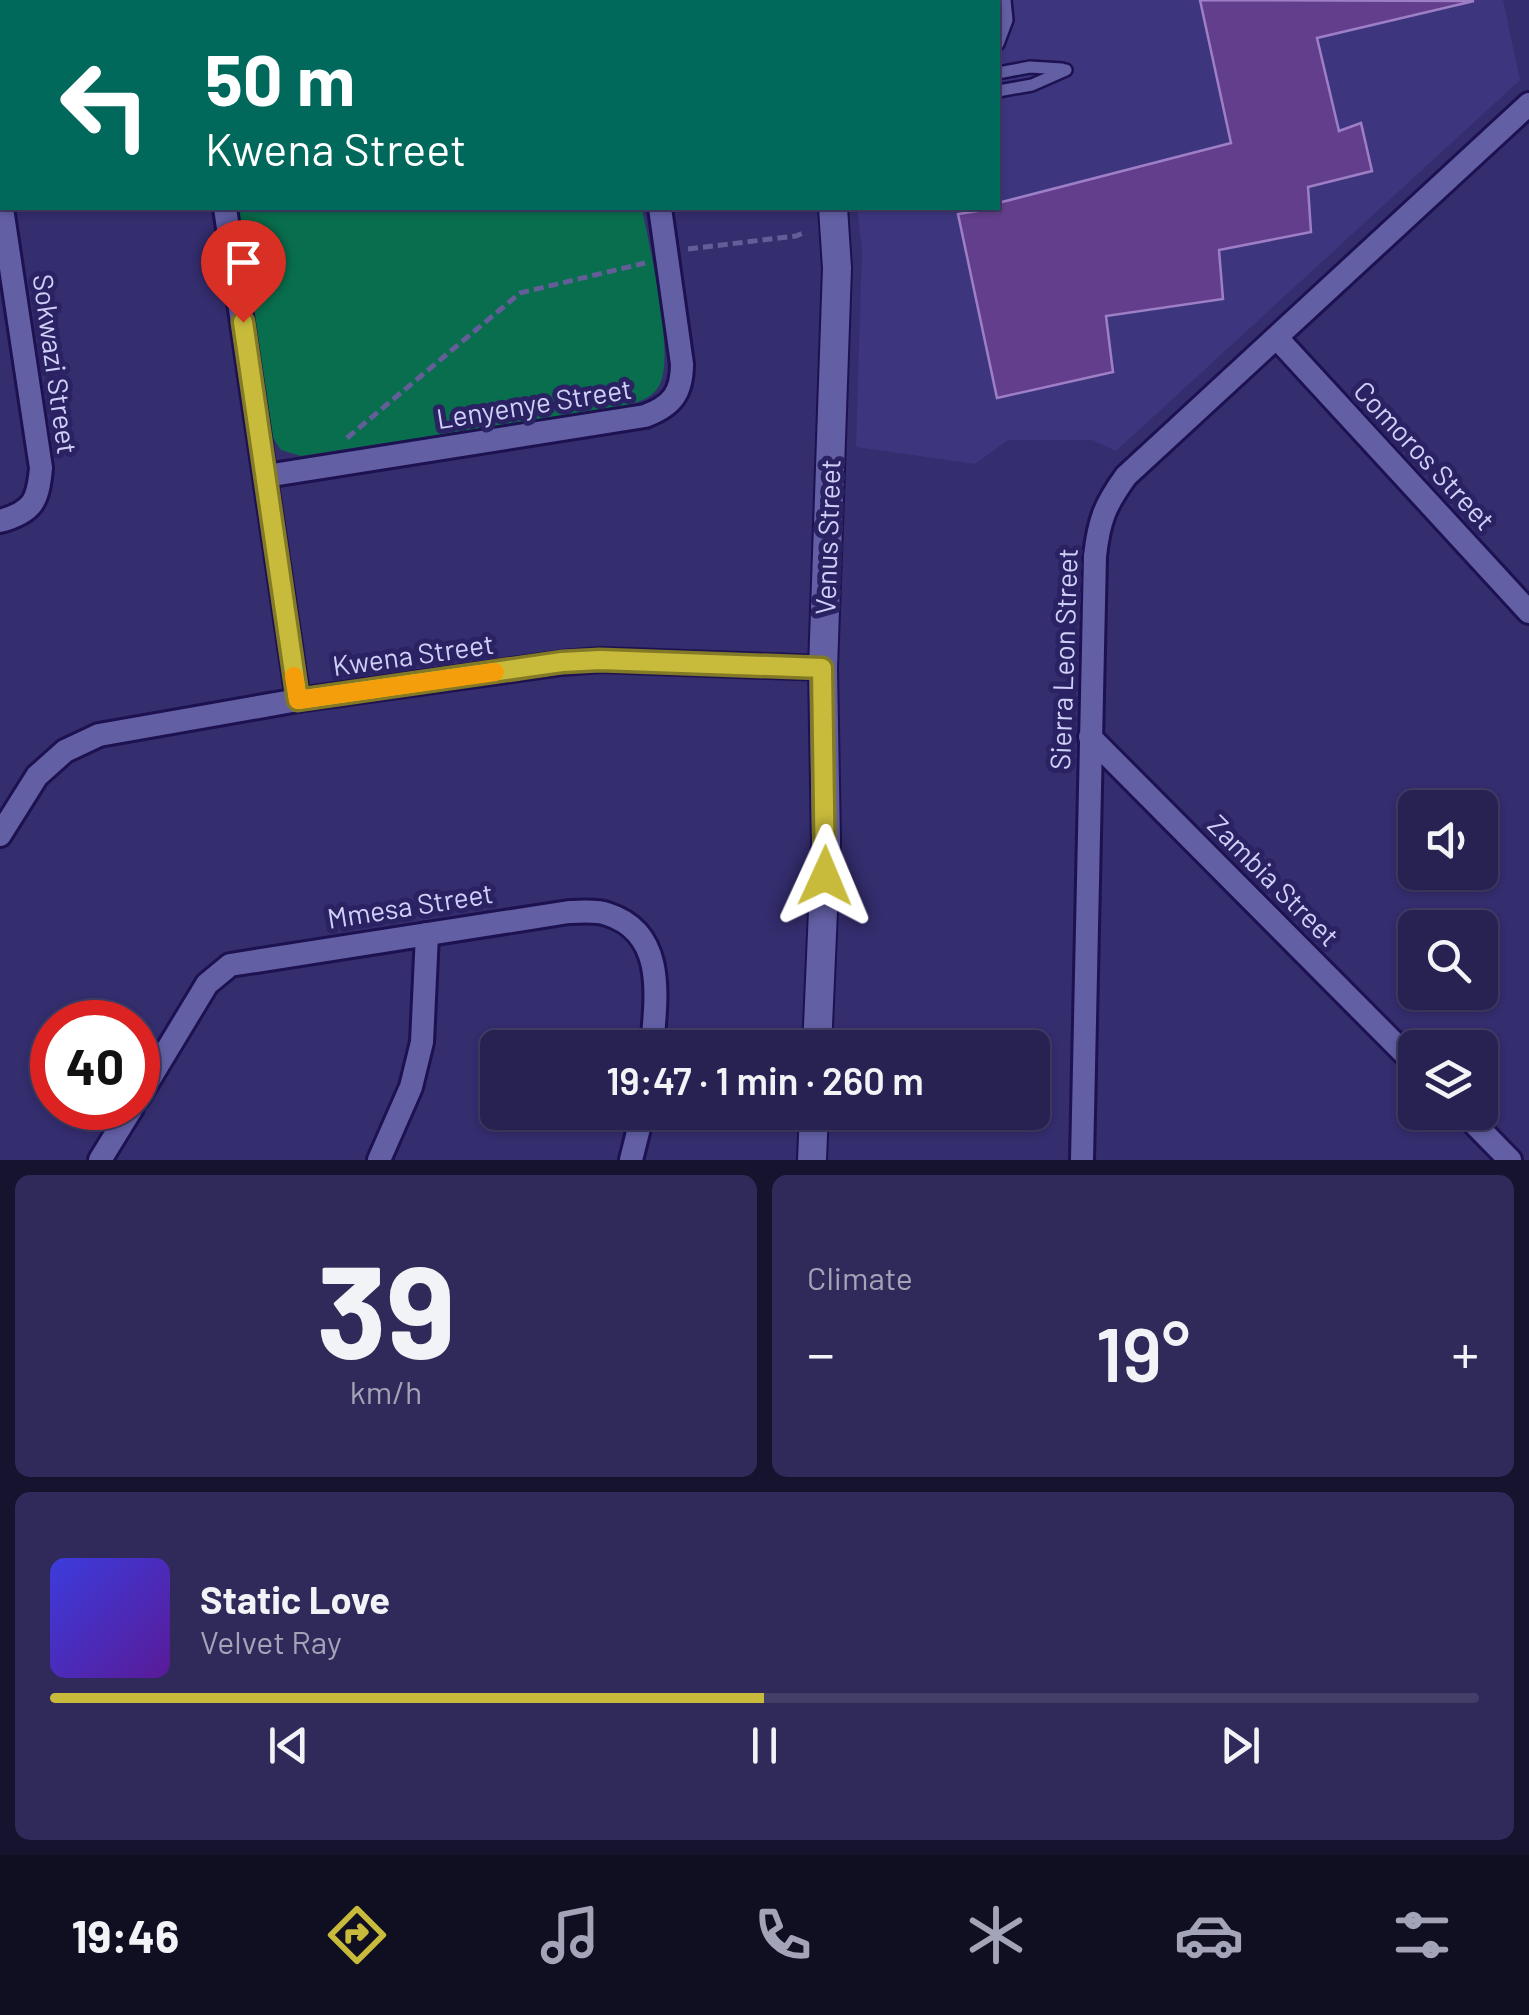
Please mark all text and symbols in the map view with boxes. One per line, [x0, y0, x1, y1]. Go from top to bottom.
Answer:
text: 50 m [205, 36, 355, 120]
icon: left [40, 40, 170, 170]
text: Kwena Street [205, 121, 466, 175]
pin [201, 220, 286, 323]
icon: arrive [216, 235, 271, 290]
street label: Sokwazi Street [27, 272, 85, 456]
street label: Lenyenye Street [434, 371, 634, 435]
street label: Comoros Street [1347, 373, 1503, 537]
street label: Venus Street [807, 459, 847, 615]
street label: Sierra Leon Street [1042, 548, 1084, 770]
street label: Kwena Street [330, 626, 496, 682]
map controls [1398, 790, 1498, 1130]
button: sound [1398, 790, 1498, 890]
street label: Zambia Street [1201, 807, 1347, 953]
position arrow [773, 824, 877, 928]
street label: Mmesa Street [325, 875, 495, 935]
button: search [1398, 910, 1498, 1010]
speed limit sign: 40 [30, 1000, 160, 1130]
button: layers [1398, 1030, 1498, 1130]
text: 19:47 · 1 min · 260 m [606, 1057, 924, 1103]
text: 39 [316, 1229, 456, 1385]
text: Climate [807, 1258, 913, 1296]
text: 19° [1096, 1307, 1190, 1397]
text: − [807, 1319, 835, 1385]
text: + [1451, 1319, 1479, 1385]
text: km/h [350, 1372, 422, 1410]
text: Static Love [200, 1576, 390, 1622]
text: Velvet Ray [200, 1622, 342, 1660]
icon: previous [261, 1718, 316, 1773]
icon: pause [737, 1718, 792, 1773]
icon: next [1213, 1718, 1268, 1773]
icon: directions [322, 1900, 392, 1970]
icon: music [535, 1900, 605, 1970]
icon: phone [748, 1900, 818, 1970]
icon: climate [961, 1900, 1031, 1970]
icon: car [1174, 1900, 1244, 1970]
icon: filters [1387, 1900, 1457, 1970]
text: 19:46 [72, 1908, 179, 1962]

